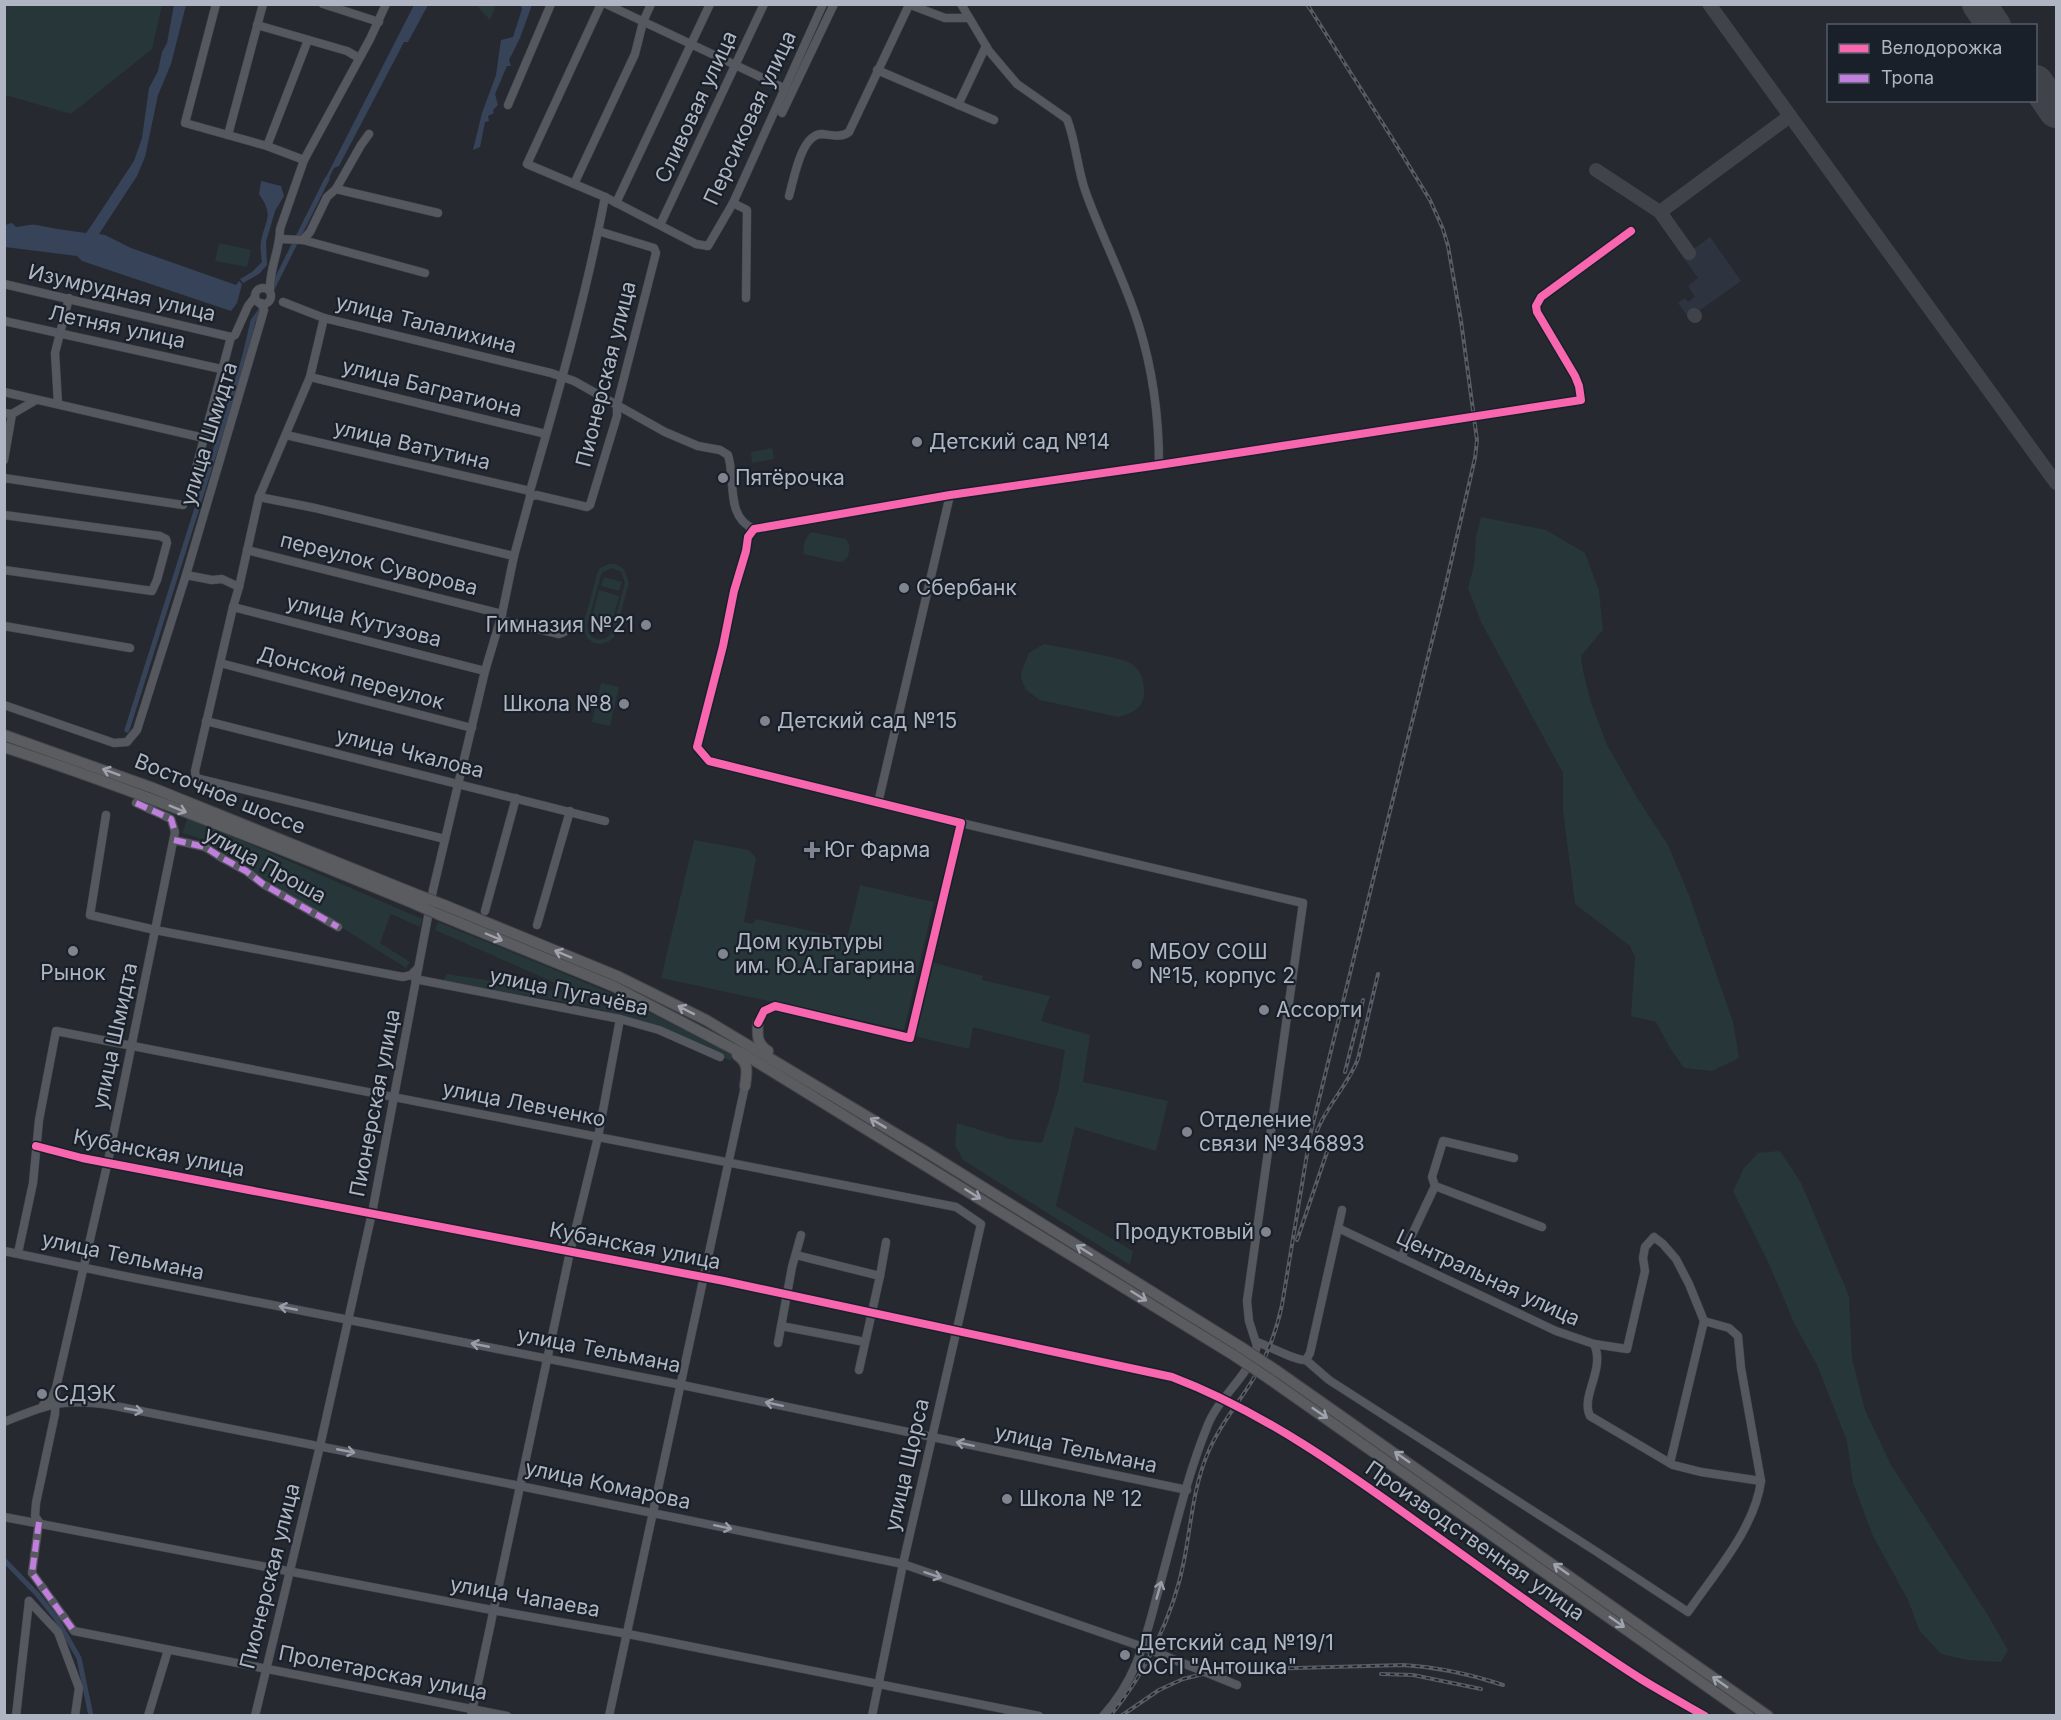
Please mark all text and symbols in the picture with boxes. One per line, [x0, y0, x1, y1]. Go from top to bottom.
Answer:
legend [1827, 24, 2037, 102]
street label: Сливовая улица [649, 27, 742, 187]
street label: Персиковая улица [698, 27, 801, 209]
text: Велодорожка [1881, 37, 2002, 58]
text: Тропа [1881, 67, 1934, 88]
street label: Изумрудная улица [26, 259, 218, 326]
street label: Пионерская улица [570, 278, 641, 469]
street label: улица Талалихина [333, 289, 519, 358]
street label: Летняя улица [46, 300, 188, 353]
street label: улица Багратиона [340, 353, 525, 422]
street label: улица Шмидта [175, 359, 242, 509]
street label: улица Ватутина [331, 414, 493, 475]
place label: Детский сад №14 [929, 429, 1110, 454]
marker: Детский сад №14 [910, 435, 924, 449]
place label: Пятёрочка [735, 465, 845, 490]
marker: Пятёрочка [716, 471, 730, 485]
street label: переулок Суворова [278, 527, 481, 600]
place label: Сбербанк [916, 575, 1018, 600]
marker: Сбербанк [897, 581, 911, 595]
street label: улица Кутузова [284, 589, 444, 652]
place label: Гимназия №21 [486, 612, 634, 637]
marker: Гимназия №21 [639, 618, 653, 632]
street label: Донской переулок [255, 641, 448, 715]
place label: Школа №8 [503, 691, 612, 716]
marker: Школа №8 [617, 697, 631, 711]
place label: Детский сад №15 [777, 708, 957, 733]
marker: Детский сад №15 [758, 714, 772, 728]
street label: улица Чкалова [333, 722, 487, 783]
street label: Восточное шоссе [131, 748, 309, 839]
one-way arrow [102, 765, 120, 776]
one-way arrow [168, 804, 187, 815]
street label: улица Проша [200, 821, 331, 908]
place label: Юг Фарма [824, 837, 930, 862]
marker: Юг Фарма [805, 843, 819, 857]
place label: Дом культуры им. Ю.А.Гагарина [735, 929, 915, 978]
one-way arrow [485, 932, 503, 943]
place label: МБОУ СОШ №15, корпус 2 [1149, 939, 1295, 988]
marker: Рынок [66, 944, 80, 958]
marker: Дом культуры им. Ю.А.Гагарина [716, 947, 730, 961]
one-way arrow [554, 948, 572, 959]
marker: МБОУ СОШ №15, корпус 2 [1130, 957, 1144, 971]
place label: Рынок [40, 960, 106, 985]
street label: улица Шмидта [87, 960, 142, 1111]
street label: улица Пугачёва [487, 962, 651, 1021]
place label: Ассорти [1276, 997, 1362, 1022]
marker: Ассорти [1257, 1003, 1271, 1017]
one-way arrow [678, 1004, 696, 1015]
street label: Пионерская улица [344, 1007, 405, 1199]
street label: улица Левченко [440, 1075, 608, 1132]
place label: Отделение связи №346893 [1199, 1107, 1365, 1156]
one-way arrow [870, 1116, 887, 1128]
street label: Кубанская улица [71, 1124, 247, 1181]
marker: Отделение связи №346893 [1180, 1125, 1194, 1139]
one-way arrow [964, 1188, 981, 1200]
street label: Кубанская улица [547, 1217, 723, 1274]
place label: Продуктовый [1115, 1219, 1254, 1244]
street label: Центральная улица [1392, 1224, 1584, 1331]
marker: Продуктовый [1259, 1225, 1273, 1239]
street label: улица Тельмана [39, 1226, 207, 1285]
one-way arrow [1076, 1243, 1093, 1255]
one-way arrow [1130, 1290, 1147, 1302]
one-way arrow [279, 1302, 299, 1313]
street label: улица Тельмана [515, 1321, 683, 1378]
one-way arrow [470, 1339, 490, 1350]
place label: СДЭК [54, 1381, 116, 1406]
marker: СДЭК [35, 1387, 49, 1401]
street label: улица Щорса [879, 1396, 934, 1534]
one-way arrow [765, 1398, 784, 1409]
one-way arrow [124, 1404, 144, 1415]
one-way arrow [1311, 1407, 1328, 1419]
street label: улица Тельмана [992, 1419, 1160, 1478]
one-way arrow [955, 1438, 975, 1449]
one-way arrow [336, 1446, 356, 1457]
one-way arrow [1394, 1451, 1410, 1463]
street label: улица Комарова [523, 1455, 693, 1514]
street label: Производственная улица [1361, 1455, 1590, 1626]
street label: Пионерская улица [234, 1480, 305, 1671]
place label: Школа № 12 [1019, 1486, 1143, 1511]
marker: Школа № 12 [1000, 1492, 1014, 1506]
one-way arrow [713, 1522, 732, 1534]
one-way arrow [1553, 1563, 1570, 1575]
one-way arrow [923, 1570, 942, 1581]
street label: улица Чапаева [448, 1571, 602, 1622]
one-way arrow [1153, 1581, 1165, 1600]
one-way arrow [1608, 1616, 1624, 1628]
place label: Детский сад №19/1 ОСП "Антошка" [1137, 1630, 1334, 1679]
street label: Пролетарская улица [277, 1640, 490, 1705]
marker: Детский сад №19/1 ОСП "Антошка" [1118, 1648, 1132, 1662]
one-way arrow [1713, 1676, 1729, 1688]

